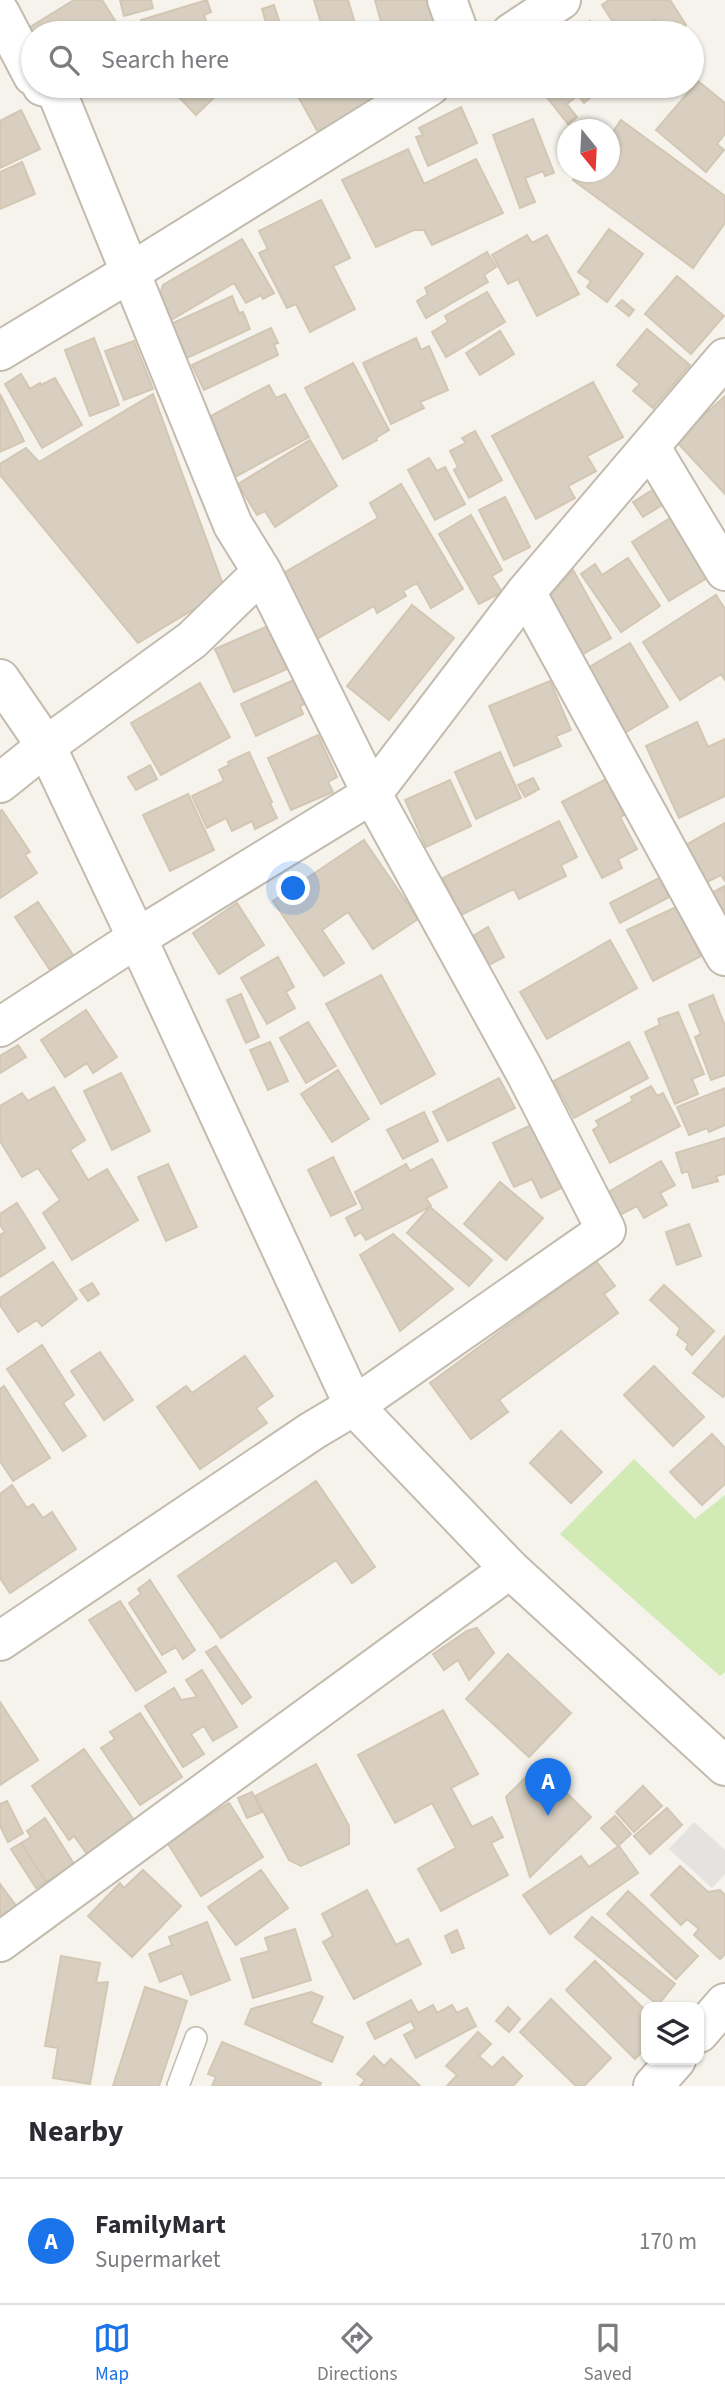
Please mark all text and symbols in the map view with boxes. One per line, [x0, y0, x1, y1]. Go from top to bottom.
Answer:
search box [21, 21, 704, 98]
icon: search [45, 41, 83, 79]
text: Search here [101, 41, 229, 78]
north arrow [557, 119, 620, 182]
your location [276, 871, 310, 905]
pin: A [525, 1758, 571, 1816]
map controls [641, 2002, 704, 2065]
button: layers [641, 2002, 704, 2065]
text: Nearby [28, 2110, 123, 2153]
text: FamilyMart [95, 2206, 226, 2243]
text: A [44, 2225, 58, 2258]
text: 170 m [639, 2225, 697, 2258]
text: Supermarket [95, 2243, 221, 2276]
tab: Map [93, 2319, 131, 2388]
tab: Directions [317, 2319, 397, 2388]
tab: Saved [583, 2319, 632, 2388]

